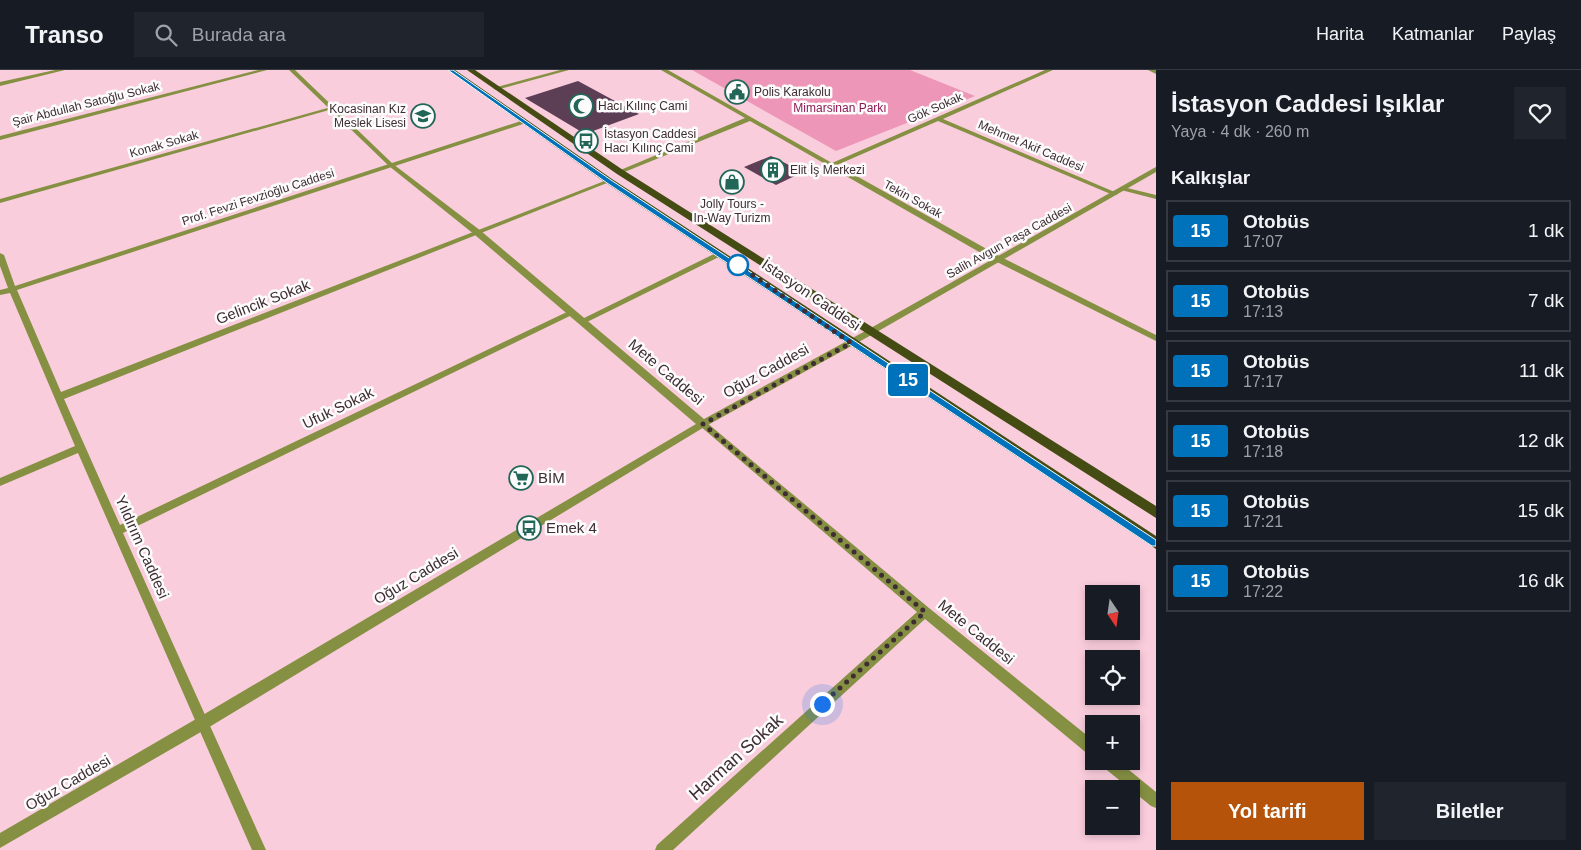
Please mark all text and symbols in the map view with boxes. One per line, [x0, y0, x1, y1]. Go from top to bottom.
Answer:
search box [134, 12, 484, 57]
text: Transo [25, 21, 104, 48]
icon: search [152, 21, 180, 49]
text: Burada ara [192, 24, 286, 45]
text: Harita [1316, 24, 1364, 44]
text: Katmanlar [1392, 24, 1474, 44]
text: Paylaş [1502, 24, 1556, 44]
street label: Şair Abdullah Satoğlu Sokak [11, 79, 162, 129]
public building icon: Polis Karakolu [724, 79, 750, 105]
place label: Polis Karakolu [754, 85, 831, 99]
button: heart [1514, 87, 1566, 139]
street label: Gök Sokak [905, 89, 966, 126]
text: İstasyon Caddesi Işıklar [1171, 90, 1444, 117]
mosque icon: Hacı Kılınç Cami [568, 93, 594, 119]
place label: Hacı Kılınç Cami [598, 99, 687, 113]
park label: Mimarsinan Parkı [793, 101, 887, 115]
place label: Kocasinan Kız Meslek Lisesi [329, 102, 406, 130]
school or university icon: Kocasinan Kız Meslek Lisesi [410, 103, 436, 129]
street label: Mehmet Akif Caddesi [976, 117, 1086, 175]
text: Yaya · 4 dk · 260 m [1171, 123, 1309, 140]
street label: Konak Sokak [128, 127, 201, 160]
place label: İstasyon Caddesi Hacı Kılınç Cami [604, 127, 696, 155]
bus stop icon: İstasyon Caddesi Hacı Kılınç Cami [573, 128, 599, 154]
building icon: Elit İş Merkezi [760, 157, 786, 183]
place label: Elit İş Merkezi [790, 163, 865, 177]
street label: Prof. Fevzi Fevzioğlu Caddesi [180, 166, 336, 228]
text: Kalkışlar [1171, 167, 1250, 188]
shop icon: Jolly Tours - In-Way Turizm [719, 169, 745, 195]
street label: Tekin Sokak [881, 177, 946, 221]
place label: Jolly Tours - In-Way Turizm [694, 197, 770, 225]
street label: Salih Avgun Paşa Caddesi [944, 201, 1074, 281]
text: Otobüs [1243, 211, 1310, 232]
text: 1 dk [1528, 220, 1564, 241]
text: 15 [1190, 221, 1211, 241]
text: 17:07 [1243, 233, 1283, 250]
unlabelled marker [727, 254, 749, 276]
street label: İstasyon Caddesi [759, 255, 864, 334]
street label: Gelincik Sokak [213, 276, 313, 327]
text: Otobüs [1243, 281, 1310, 302]
text: 7 dk [1528, 290, 1564, 311]
text: 15 [1190, 291, 1211, 311]
text: 17:13 [1243, 303, 1283, 320]
street label: Mete Caddesi [625, 335, 707, 408]
street label: Oğuz Caddesi [720, 340, 811, 401]
text: Otobüs [1243, 351, 1310, 372]
text: 11 dk [1519, 360, 1564, 381]
text: 15 [1190, 361, 1211, 381]
line badge: 15 [886, 364, 930, 396]
text: 15 [898, 370, 918, 390]
text: 17:17 [1243, 373, 1283, 390]
street label: Ufuk Sokak [300, 383, 376, 432]
text: Otobüs [1243, 421, 1310, 442]
text: 12 dk [1518, 430, 1564, 451]
text: 15 [1190, 431, 1211, 451]
text: 17:18 [1243, 443, 1283, 460]
supermarket icon: BİM [508, 465, 534, 491]
place label: BİM [538, 469, 565, 486]
text: Otobüs [1243, 491, 1310, 512]
street label: Yıldırım Caddesi [112, 493, 173, 601]
text: 15 dk [1518, 500, 1564, 521]
text: 15 [1190, 501, 1211, 521]
text: 17:21 [1243, 513, 1283, 530]
bus stop icon: Emek 4 [516, 515, 542, 541]
place label: Emek 4 [546, 519, 597, 536]
street label: Oğuz Caddesi [371, 544, 461, 607]
text: Otobüs [1243, 561, 1310, 582]
text: 16 dk [1518, 570, 1564, 591]
text: 15 [1190, 571, 1211, 591]
text: 17:22 [1243, 583, 1283, 600]
north arrow [1085, 585, 1140, 640]
map controls [1085, 585, 1140, 835]
street label: Mete Caddesi [935, 596, 1018, 667]
button: locate [1085, 650, 1140, 705]
your location [810, 692, 835, 717]
street label: Harman Sokak [685, 709, 788, 804]
button: + [1085, 715, 1140, 770]
street label: Oğuz Caddesi [22, 751, 113, 814]
button: − [1085, 780, 1140, 835]
button: Yol tarifi [1171, 782, 1364, 840]
button: Biletler [1374, 782, 1566, 840]

